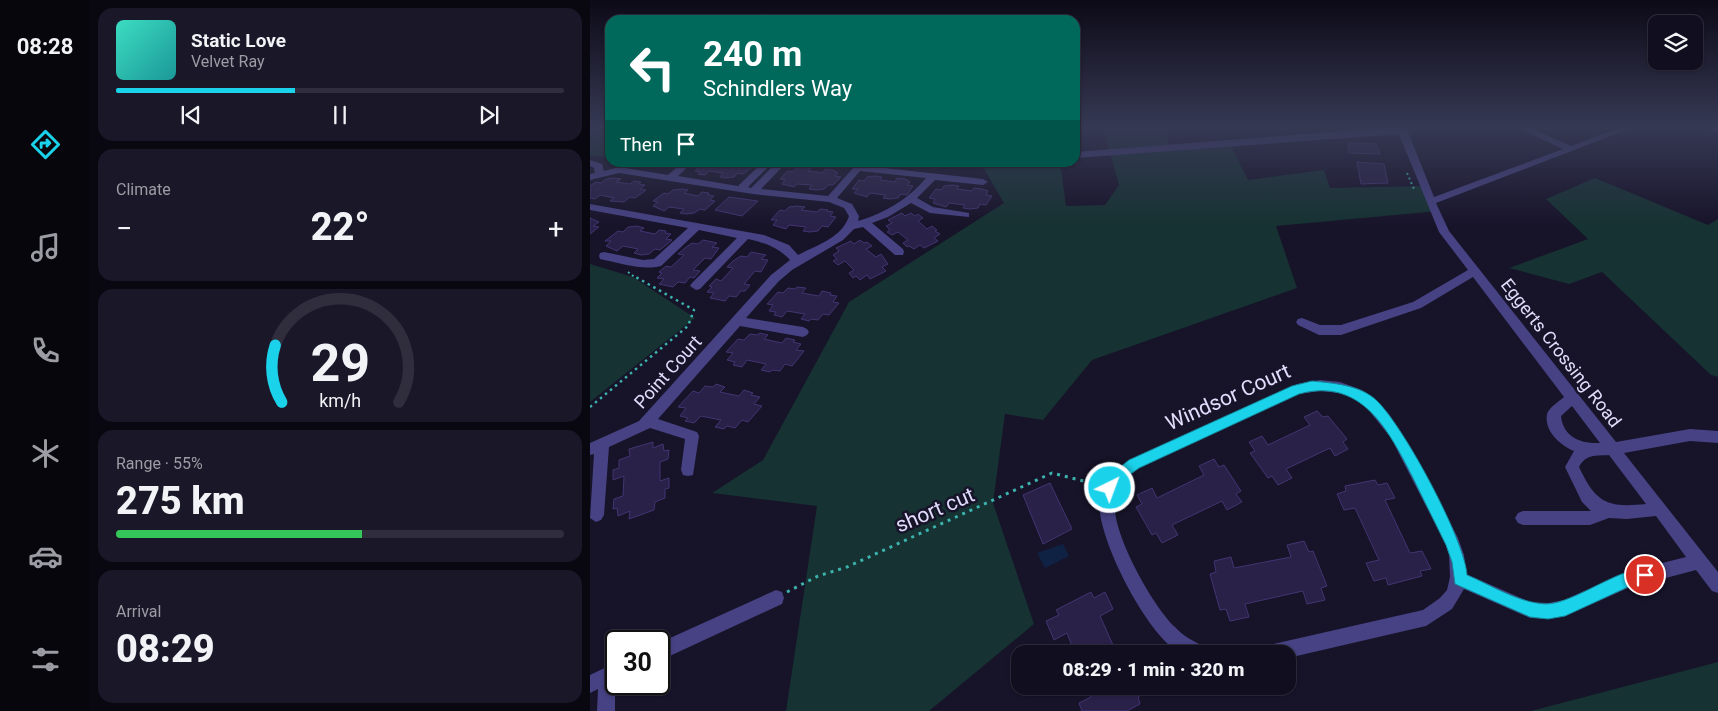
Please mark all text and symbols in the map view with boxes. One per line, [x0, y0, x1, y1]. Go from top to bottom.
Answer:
map controls [1648, 15, 1703, 70]
button: layers [1648, 15, 1703, 70]
text: Static Love [191, 29, 286, 52]
text: 08:28 [17, 34, 73, 59]
text: 240 m [703, 34, 802, 75]
icon: left [620, 35, 685, 100]
text: Velvet Ray [191, 52, 265, 71]
text: Schindlers Way [703, 76, 852, 101]
icon: previous [177, 101, 205, 129]
icon: pause [326, 101, 354, 129]
icon: next [475, 101, 503, 129]
icon: directions [28, 127, 63, 162]
icon: arrive [672, 130, 700, 158]
text: Then [620, 133, 662, 156]
text: Climate [116, 180, 171, 199]
text: 22° [311, 205, 369, 249]
text: − [116, 212, 132, 245]
text: + [548, 212, 564, 245]
icon: music [28, 230, 63, 265]
street label: Eggerts Crossing Road [1497, 274, 1626, 431]
street label: Point Court [630, 331, 706, 412]
icon: phone [28, 333, 63, 368]
text: 29 [310, 333, 370, 394]
street label: Windsor Court [1162, 359, 1294, 435]
text: km/h [319, 390, 361, 411]
icon: climate [28, 436, 63, 471]
text: Range · 55% [116, 454, 203, 473]
position arrow [1083, 461, 1135, 513]
text: 275 km [116, 479, 245, 523]
street label: short cut [892, 483, 978, 537]
icon: car [28, 539, 63, 574]
pin [1624, 554, 1666, 596]
icon: arrive [1631, 561, 1659, 589]
text: Arrival [116, 602, 161, 621]
text: 08:29 [116, 627, 215, 671]
speed limit sign: 30 [605, 630, 670, 695]
icon: filters [28, 642, 63, 677]
text: 08:29 · 1 min · 320 m [1062, 658, 1245, 681]

